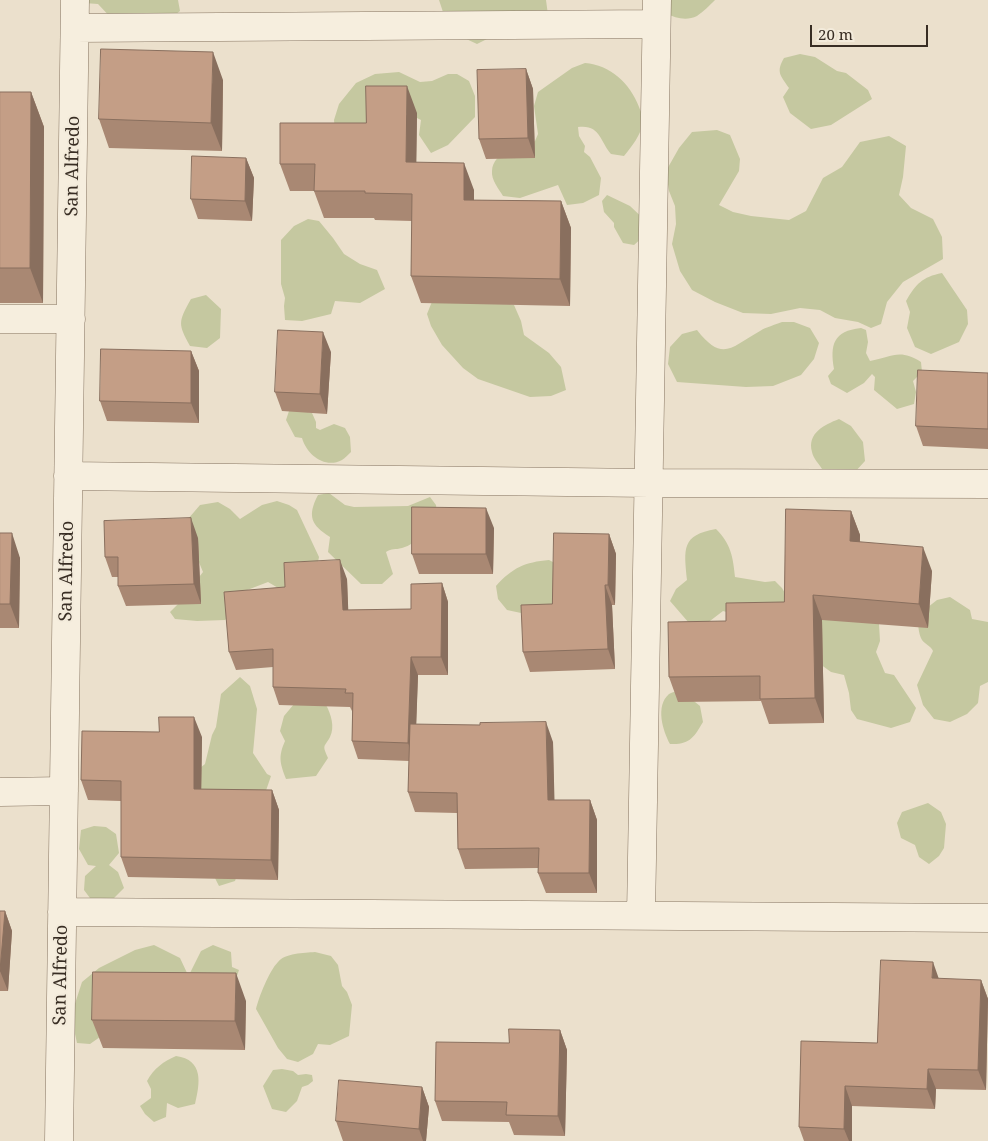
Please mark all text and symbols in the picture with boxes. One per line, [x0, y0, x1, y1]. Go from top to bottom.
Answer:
scale bar [813, 15, 930, 47]
text: 20 m [818, 24, 853, 44]
street label: San Alfredo [61, 115, 85, 217]
street label: San Alfredo [55, 520, 79, 622]
street label: San Alfredo [49, 924, 73, 1026]

